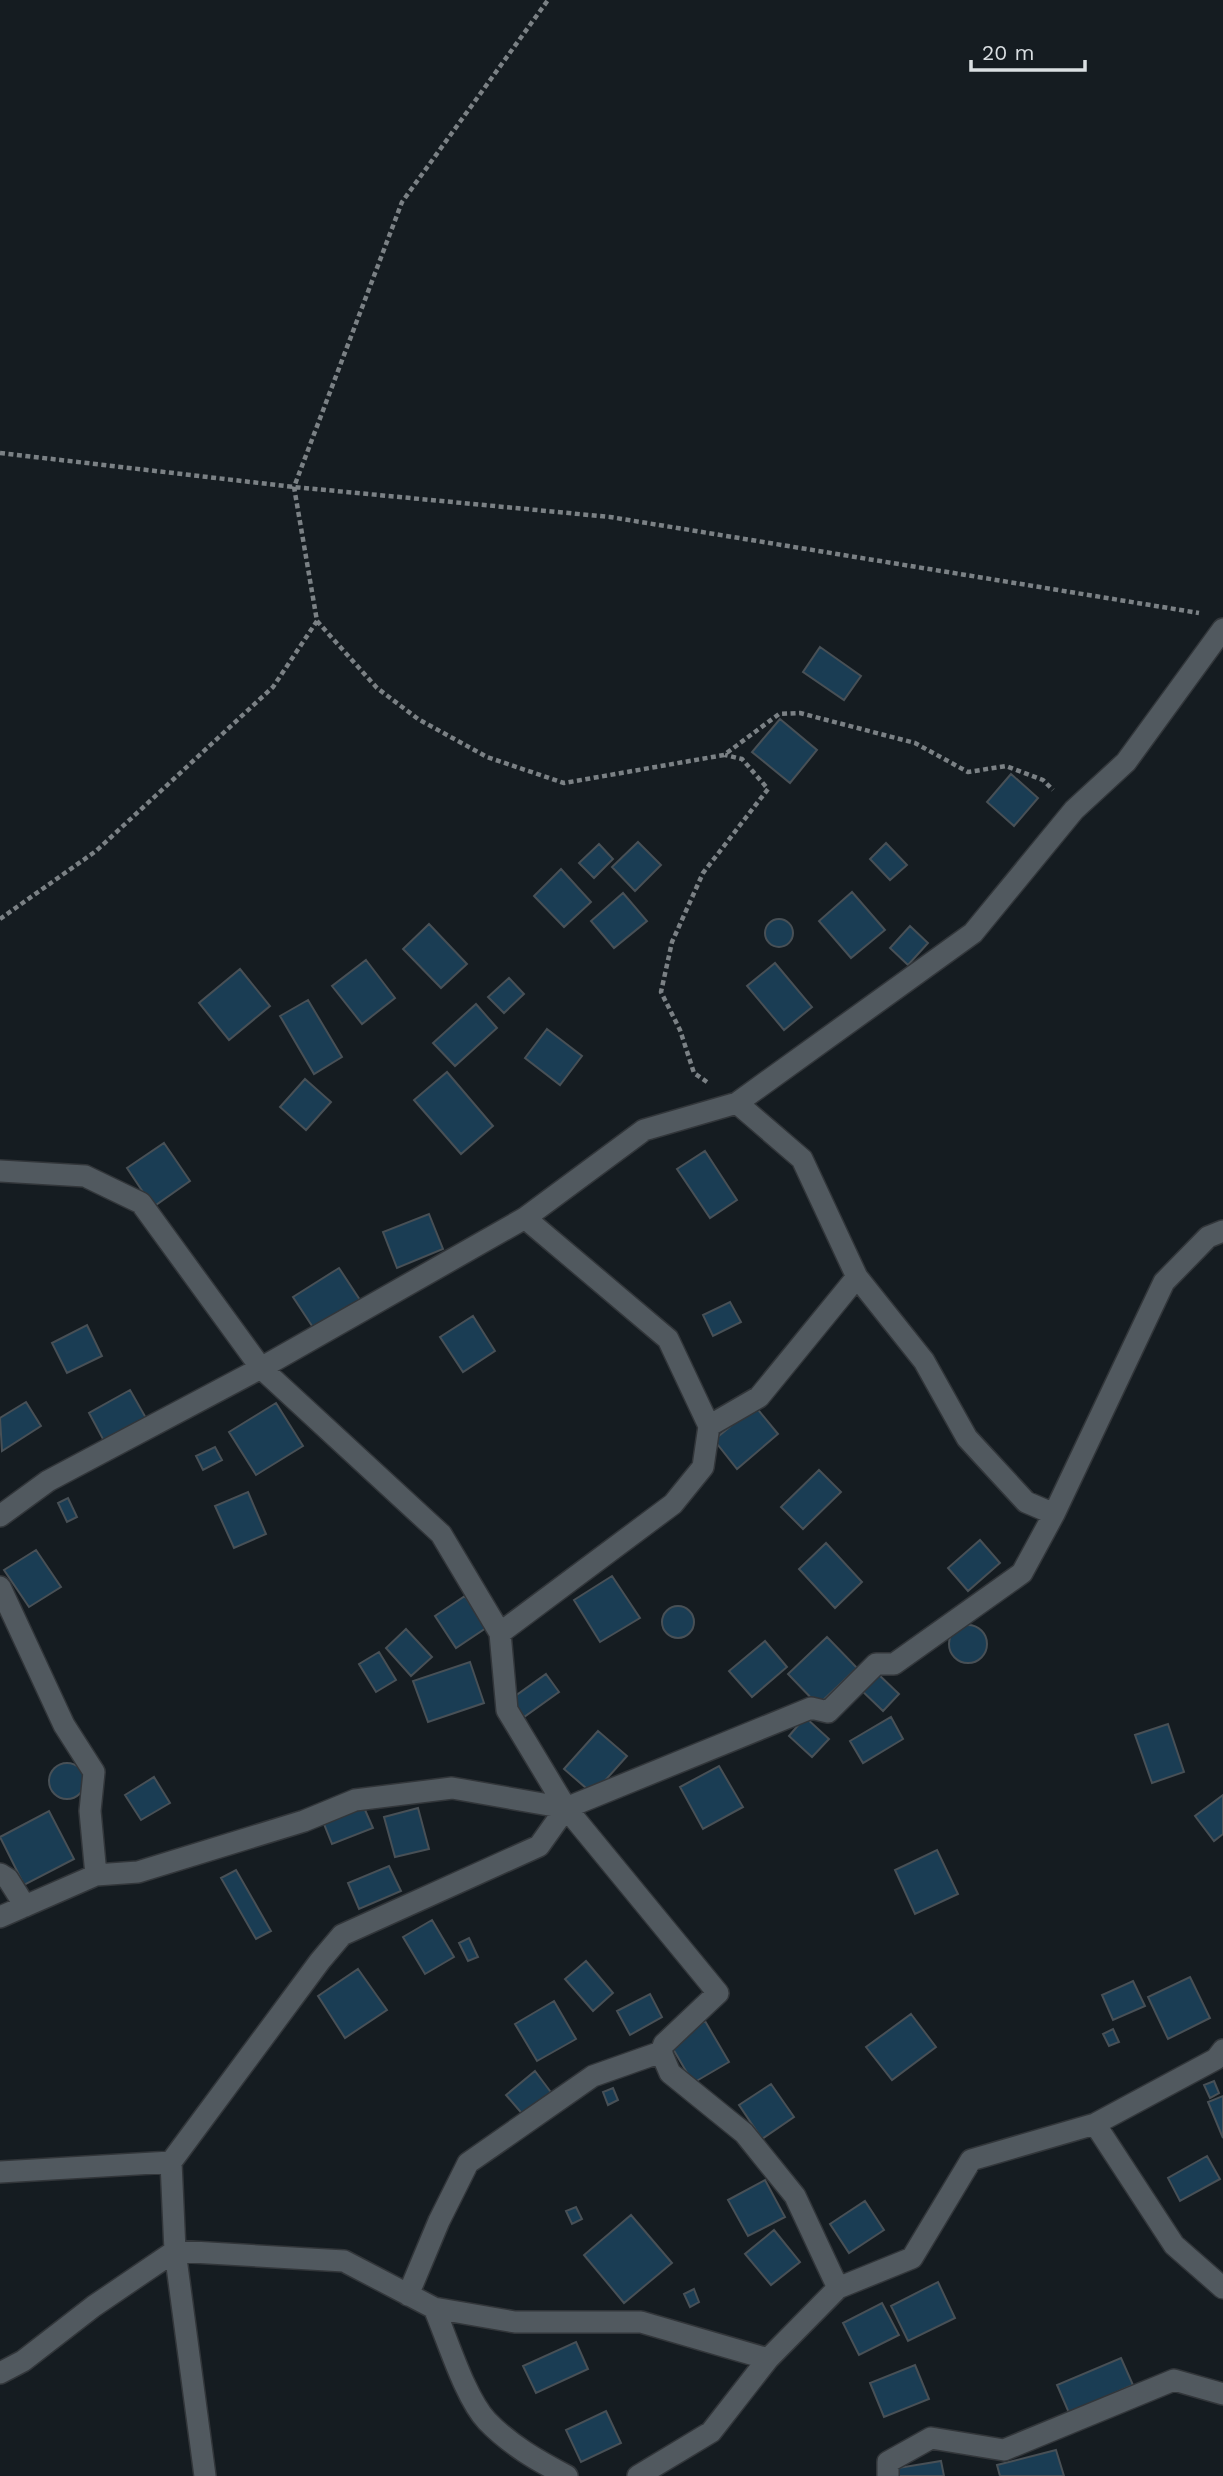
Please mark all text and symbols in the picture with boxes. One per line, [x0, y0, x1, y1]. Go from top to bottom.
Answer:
scale bar [971, 28, 1085, 72]
text: 20 m [982, 40, 1034, 65]

